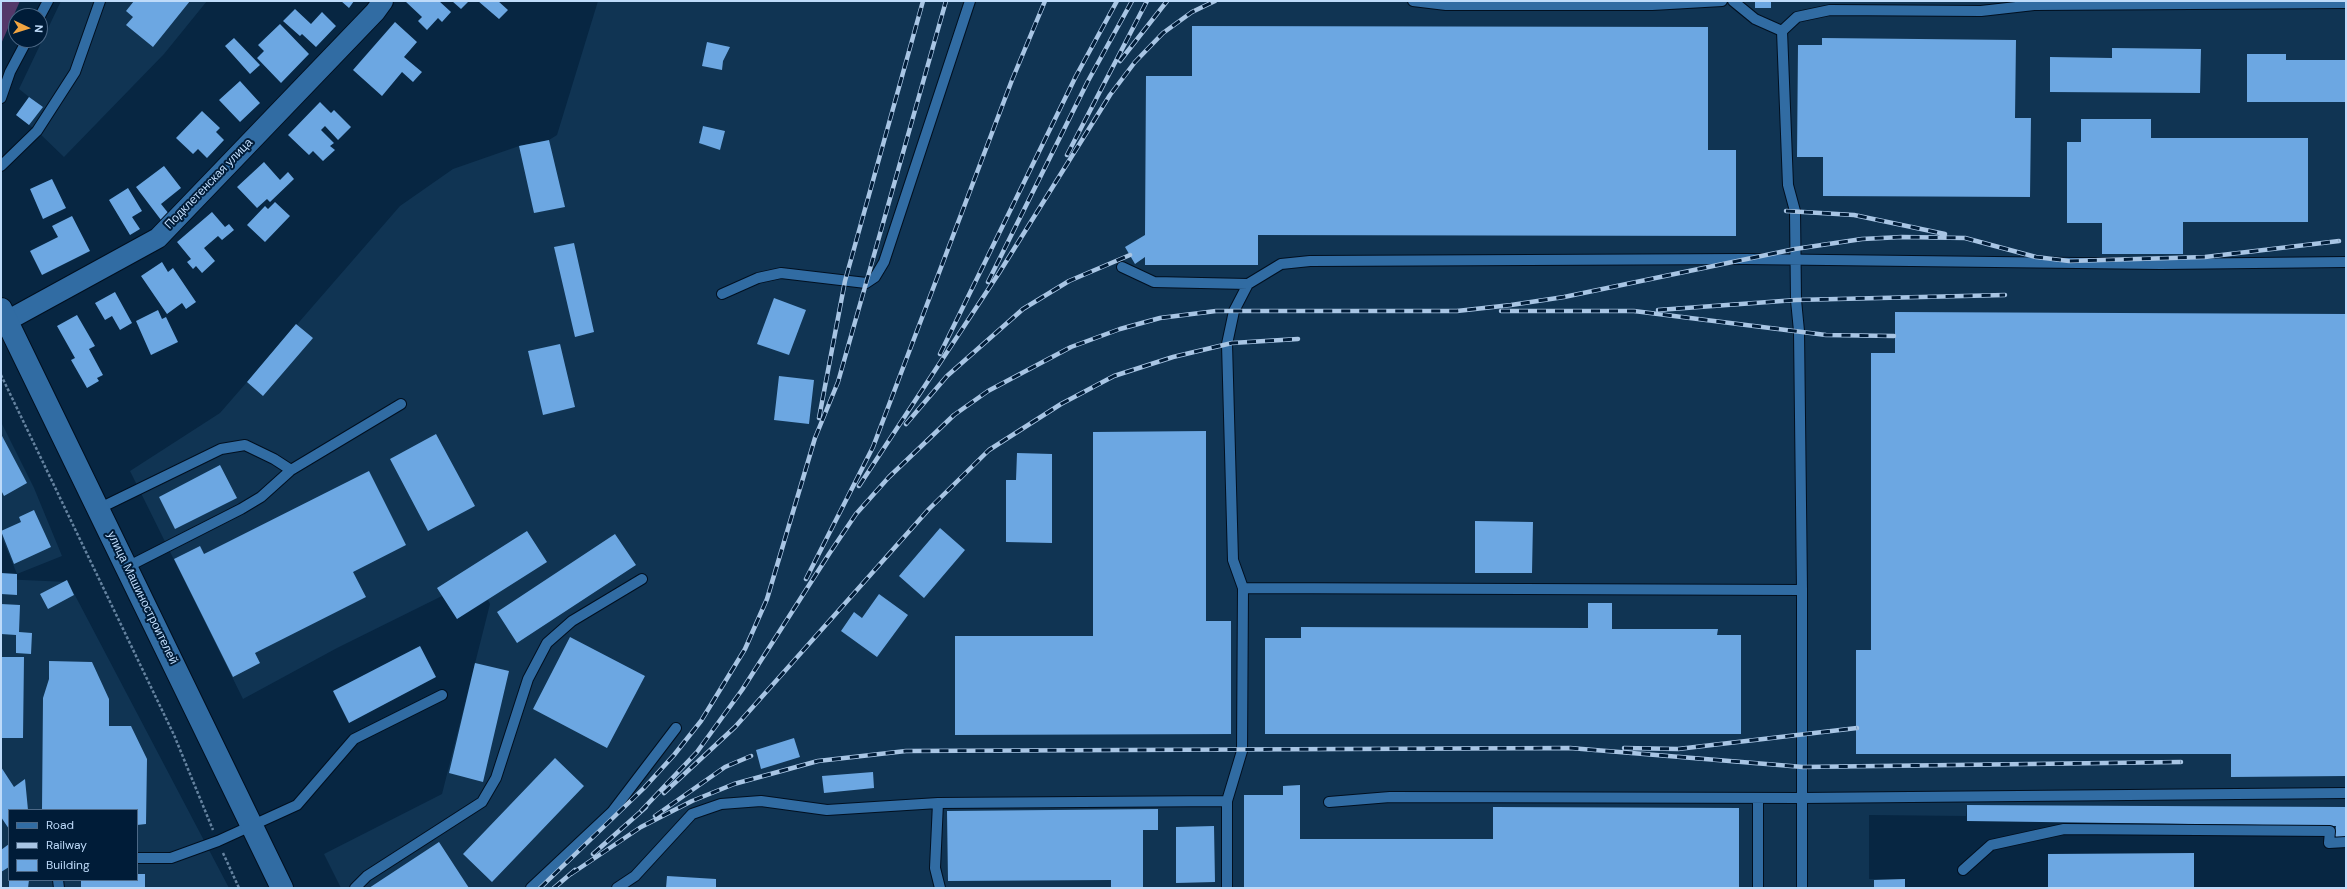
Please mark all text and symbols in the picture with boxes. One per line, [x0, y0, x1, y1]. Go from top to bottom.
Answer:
north arrow [8, 8, 48, 48]
text: N [32, 24, 46, 33]
street label: Подклетенская улица [162, 136, 256, 232]
street label: улица Машиностроителей [103, 529, 181, 667]
legend [8, 809, 138, 881]
text: Road [46, 817, 74, 833]
text: Railway [46, 837, 87, 853]
text: Building [46, 857, 90, 873]

